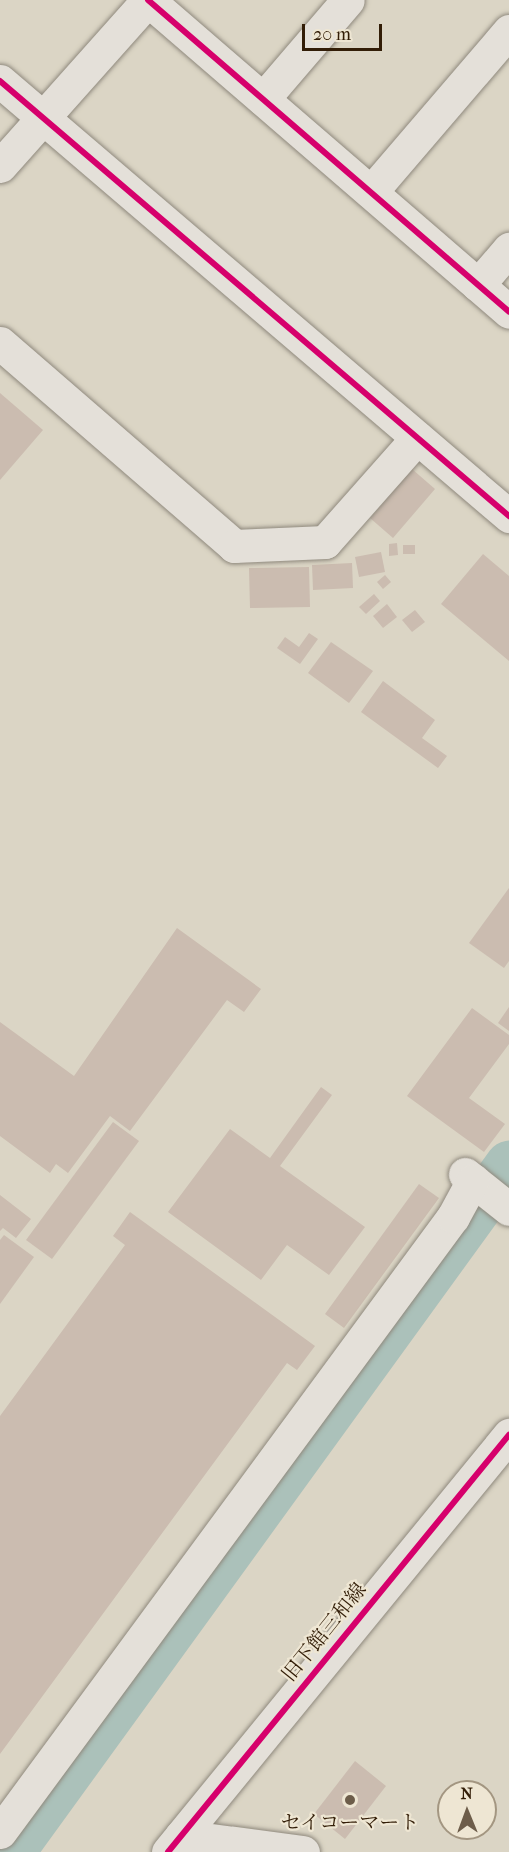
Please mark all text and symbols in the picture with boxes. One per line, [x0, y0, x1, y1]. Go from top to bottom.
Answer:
scale bar [305, 12, 384, 50]
text: 20 m [313, 24, 351, 45]
street label: 旧下館三和線 [277, 1578, 371, 1686]
north arrow [437, 1780, 497, 1840]
text: N [460, 1784, 473, 1803]
marker: セイコーマート [343, 1793, 357, 1807]
place label: セイコーマート [280, 1810, 420, 1834]

